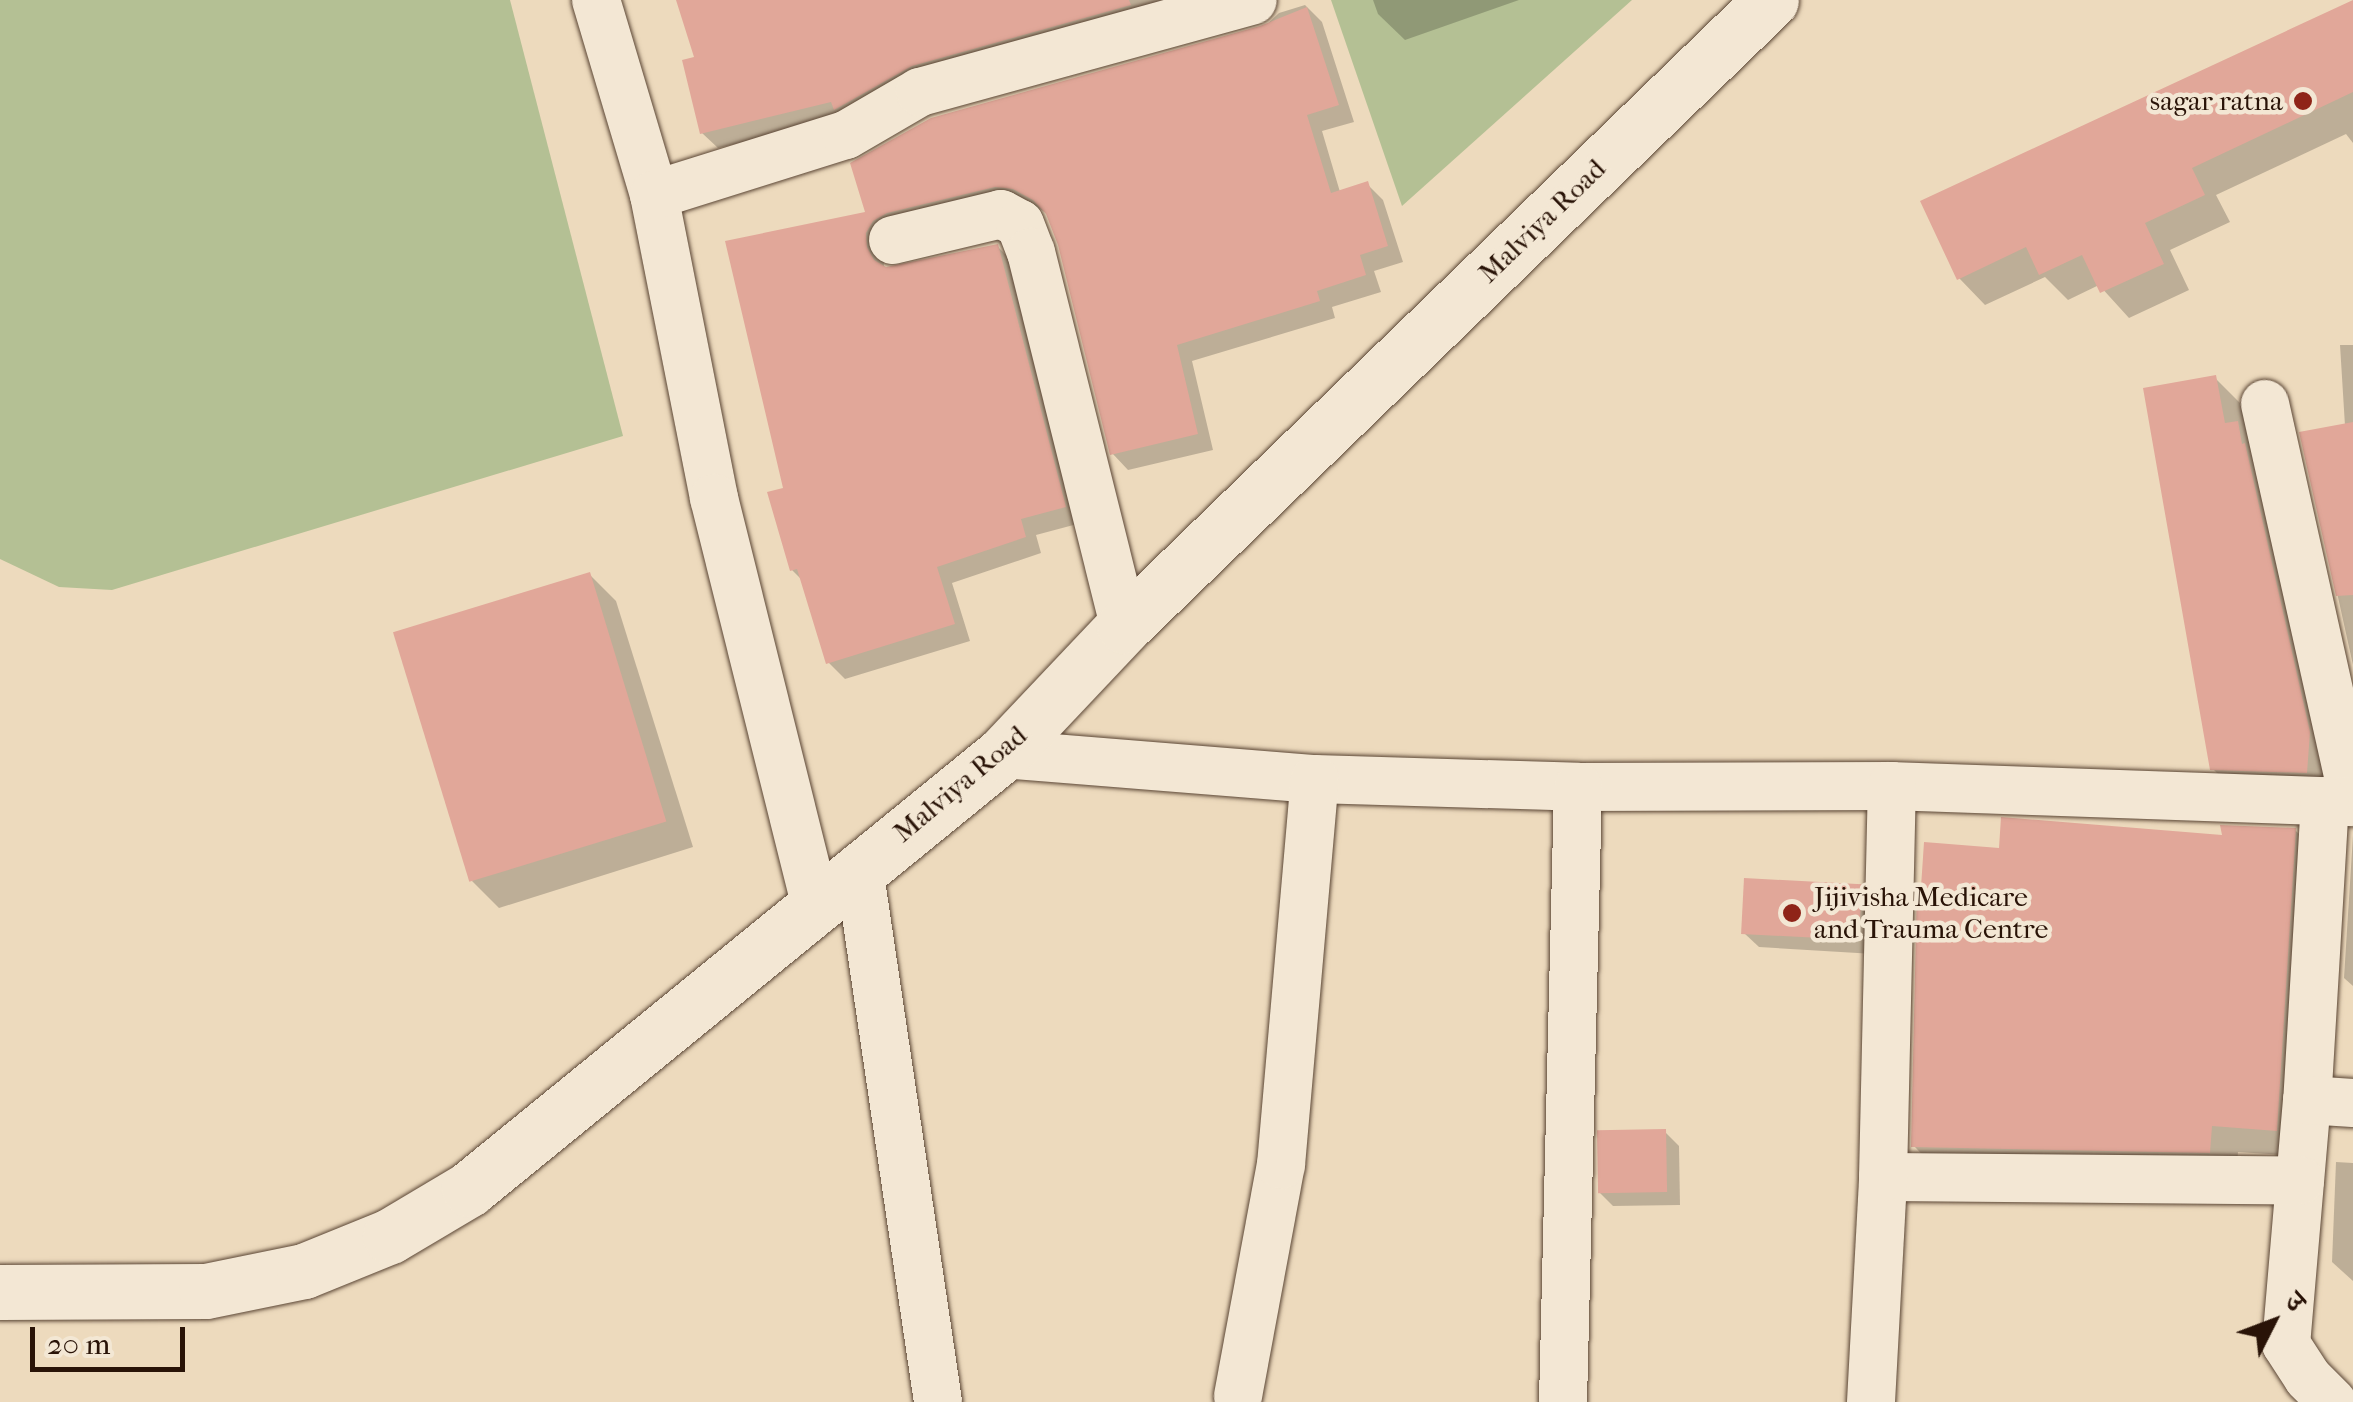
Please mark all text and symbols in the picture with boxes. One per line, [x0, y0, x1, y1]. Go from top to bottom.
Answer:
place label: sagar ratna [2150, 84, 2283, 118]
marker: sagar ratna [2292, 90, 2314, 112]
street label: Malviya Road [1471, 152, 1613, 290]
street label: Malviya Road [887, 719, 1033, 849]
place label: Jijivisha Medicare and Trauma Centre [1814, 880, 2048, 946]
marker: Jijivisha Medicare and Trauma Centre [1779, 900, 1805, 926]
north arrow [2223, 1272, 2323, 1372]
text: उ [2279, 1285, 2313, 1318]
scale bar [35, 1307, 190, 1369]
text: 20 m [47, 1327, 110, 1362]

